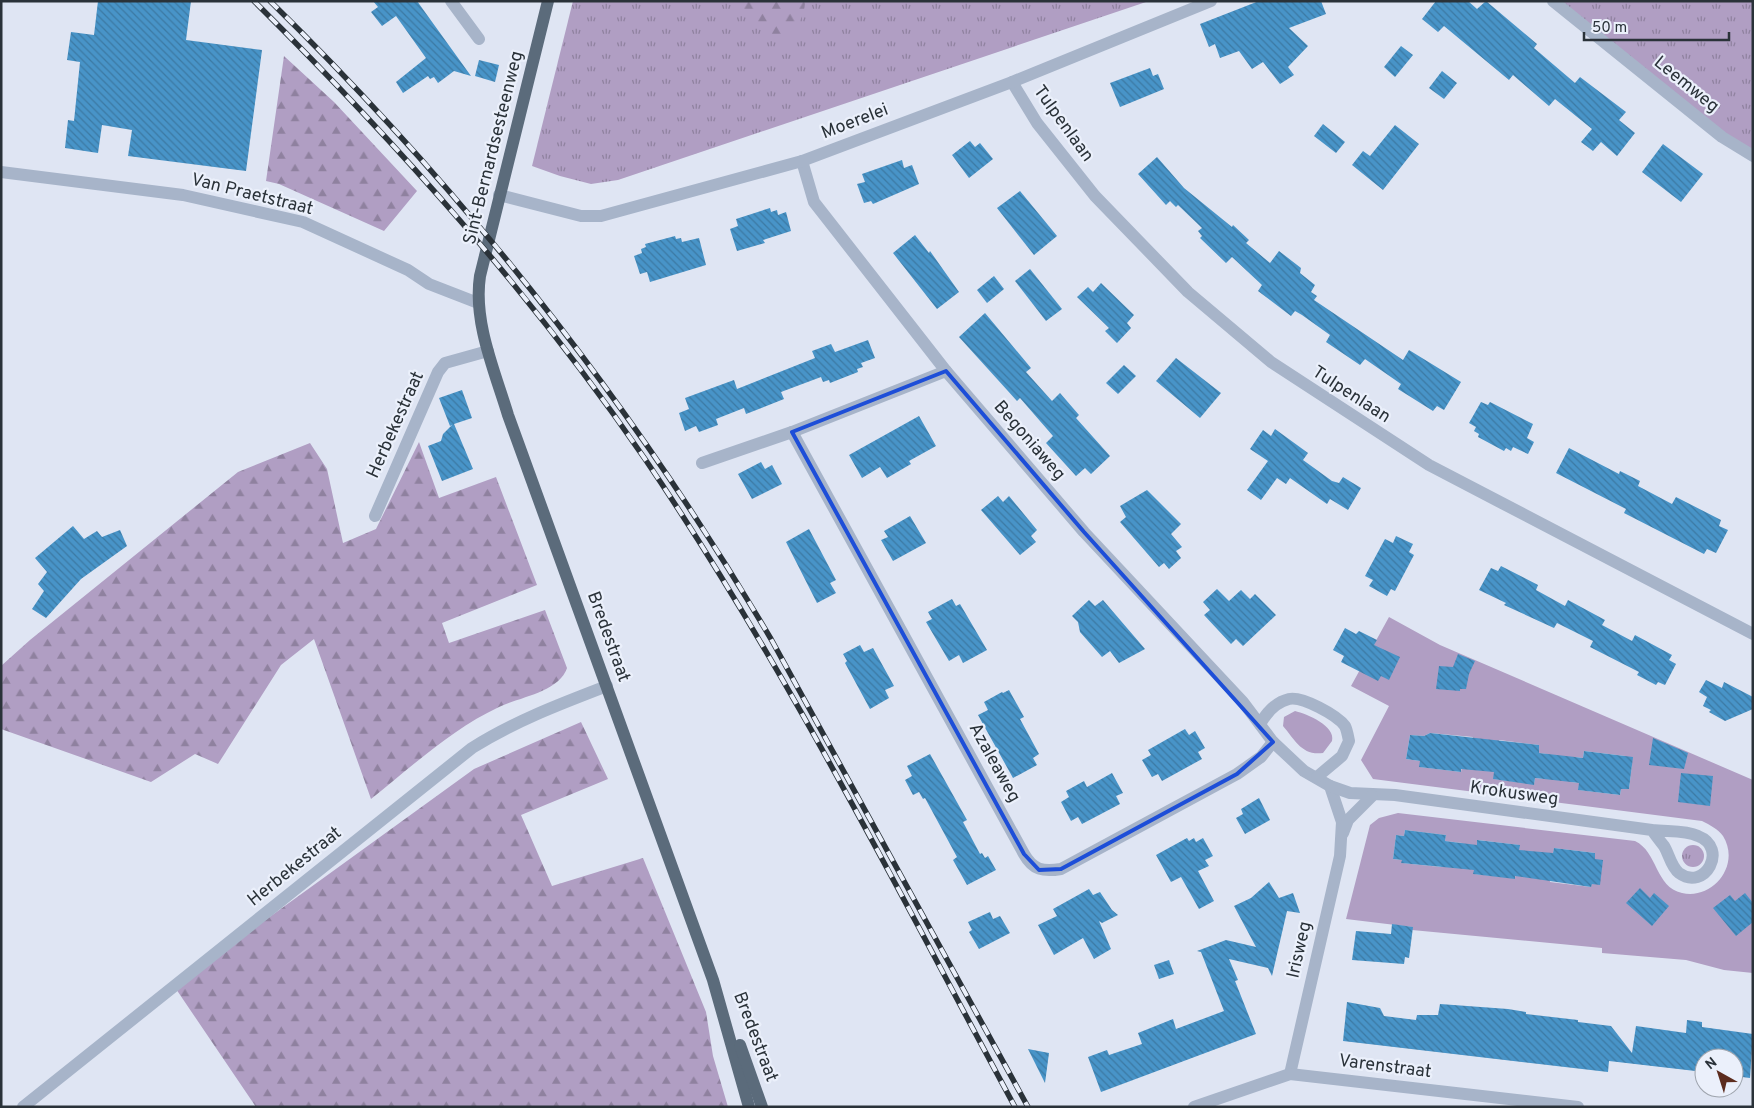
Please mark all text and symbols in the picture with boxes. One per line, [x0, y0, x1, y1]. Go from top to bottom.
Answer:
scale bar [1584, 10, 1729, 42]
text: 50 m [1592, 19, 1627, 38]
street label: Sint-Bernardsesteenweg [459, 49, 529, 247]
street label: Leemweg [1649, 52, 1723, 118]
street label: Tulpenlaan [1027, 81, 1099, 167]
street label: Moerelei [818, 99, 892, 145]
street label: Van Praetstraat [189, 169, 315, 221]
street label: Tulpenlaan [1307, 361, 1395, 429]
street label: Herbekestraat [362, 368, 430, 482]
street label: Begoniaweg [988, 396, 1070, 486]
street label: Bredestraat [581, 589, 635, 685]
street label: Azaleaweg [963, 719, 1025, 807]
street label: Krokusweg [1468, 776, 1560, 812]
street label: Herbekestraat [243, 822, 347, 912]
street label: Irisweg [1282, 919, 1318, 981]
street label: Bredestraat [727, 989, 783, 1085]
north arrow [1694, 1048, 1744, 1098]
street label: Varenstraat [1337, 1050, 1433, 1084]
text: N [1703, 1054, 1721, 1074]

